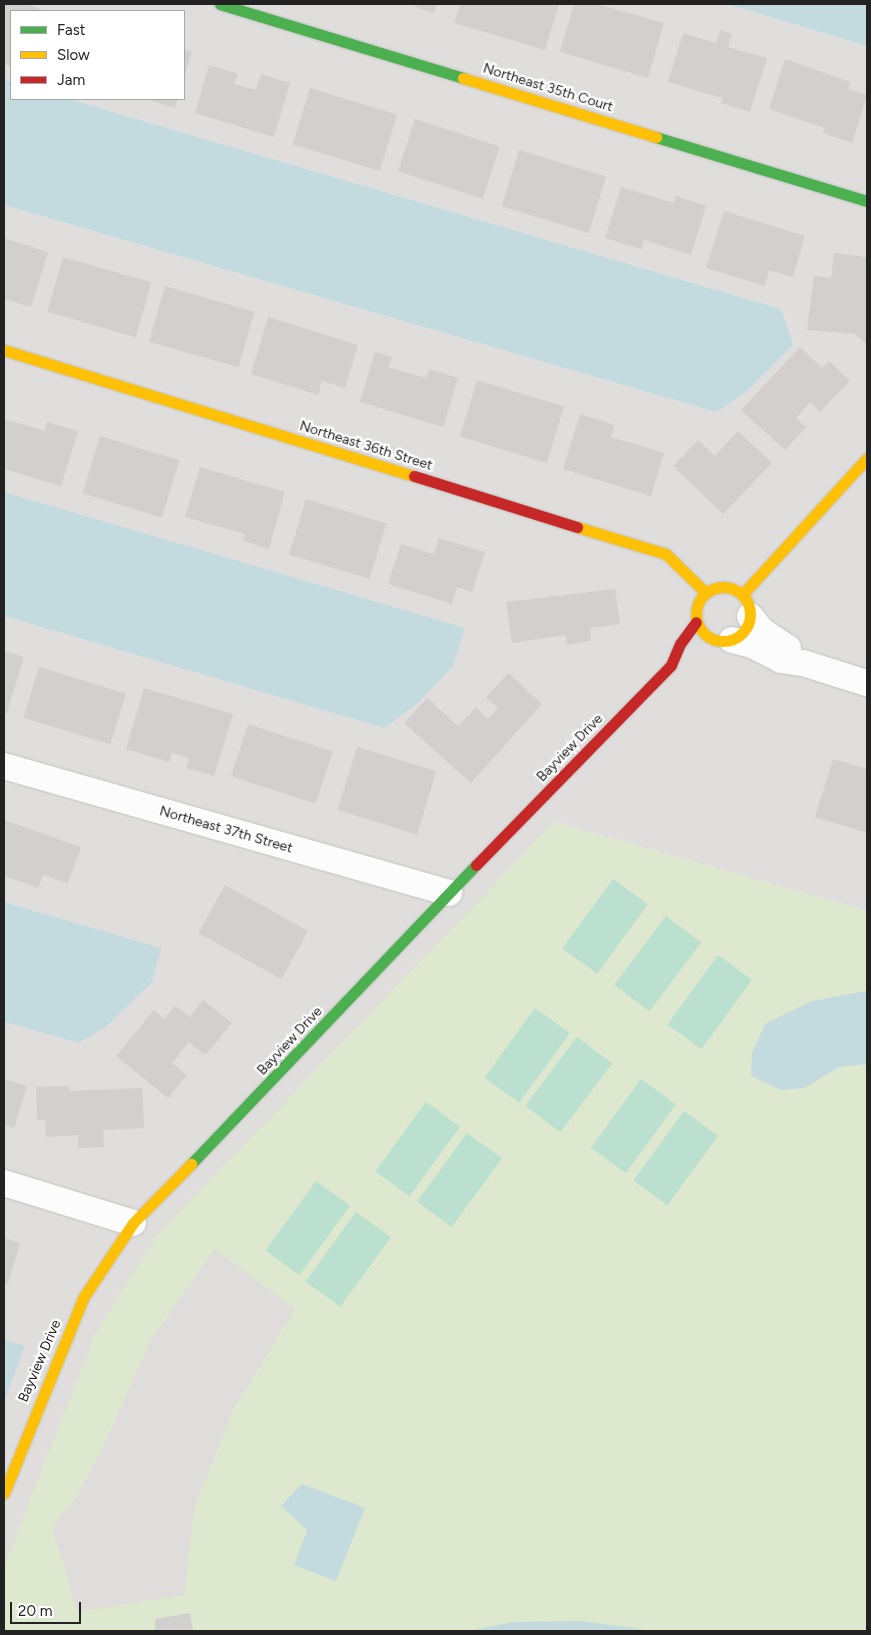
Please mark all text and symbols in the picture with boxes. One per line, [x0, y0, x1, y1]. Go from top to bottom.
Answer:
legend [10, 10, 185, 100]
text: Fast [57, 21, 85, 39]
text: Slow [57, 46, 90, 64]
street label: Northeast 35th Court [481, 60, 615, 116]
text: Jam [57, 71, 85, 89]
street label: Northeast 36th Street [297, 418, 435, 474]
street label: Bayview Drive [533, 711, 607, 785]
street label: Northeast 37th Street [157, 803, 295, 857]
street label: Bayview Drive [254, 1003, 326, 1079]
street label: Bayview Drive [15, 1317, 65, 1405]
scale bar [12, 1592, 84, 1624]
text: 20 m [18, 1602, 52, 1620]

